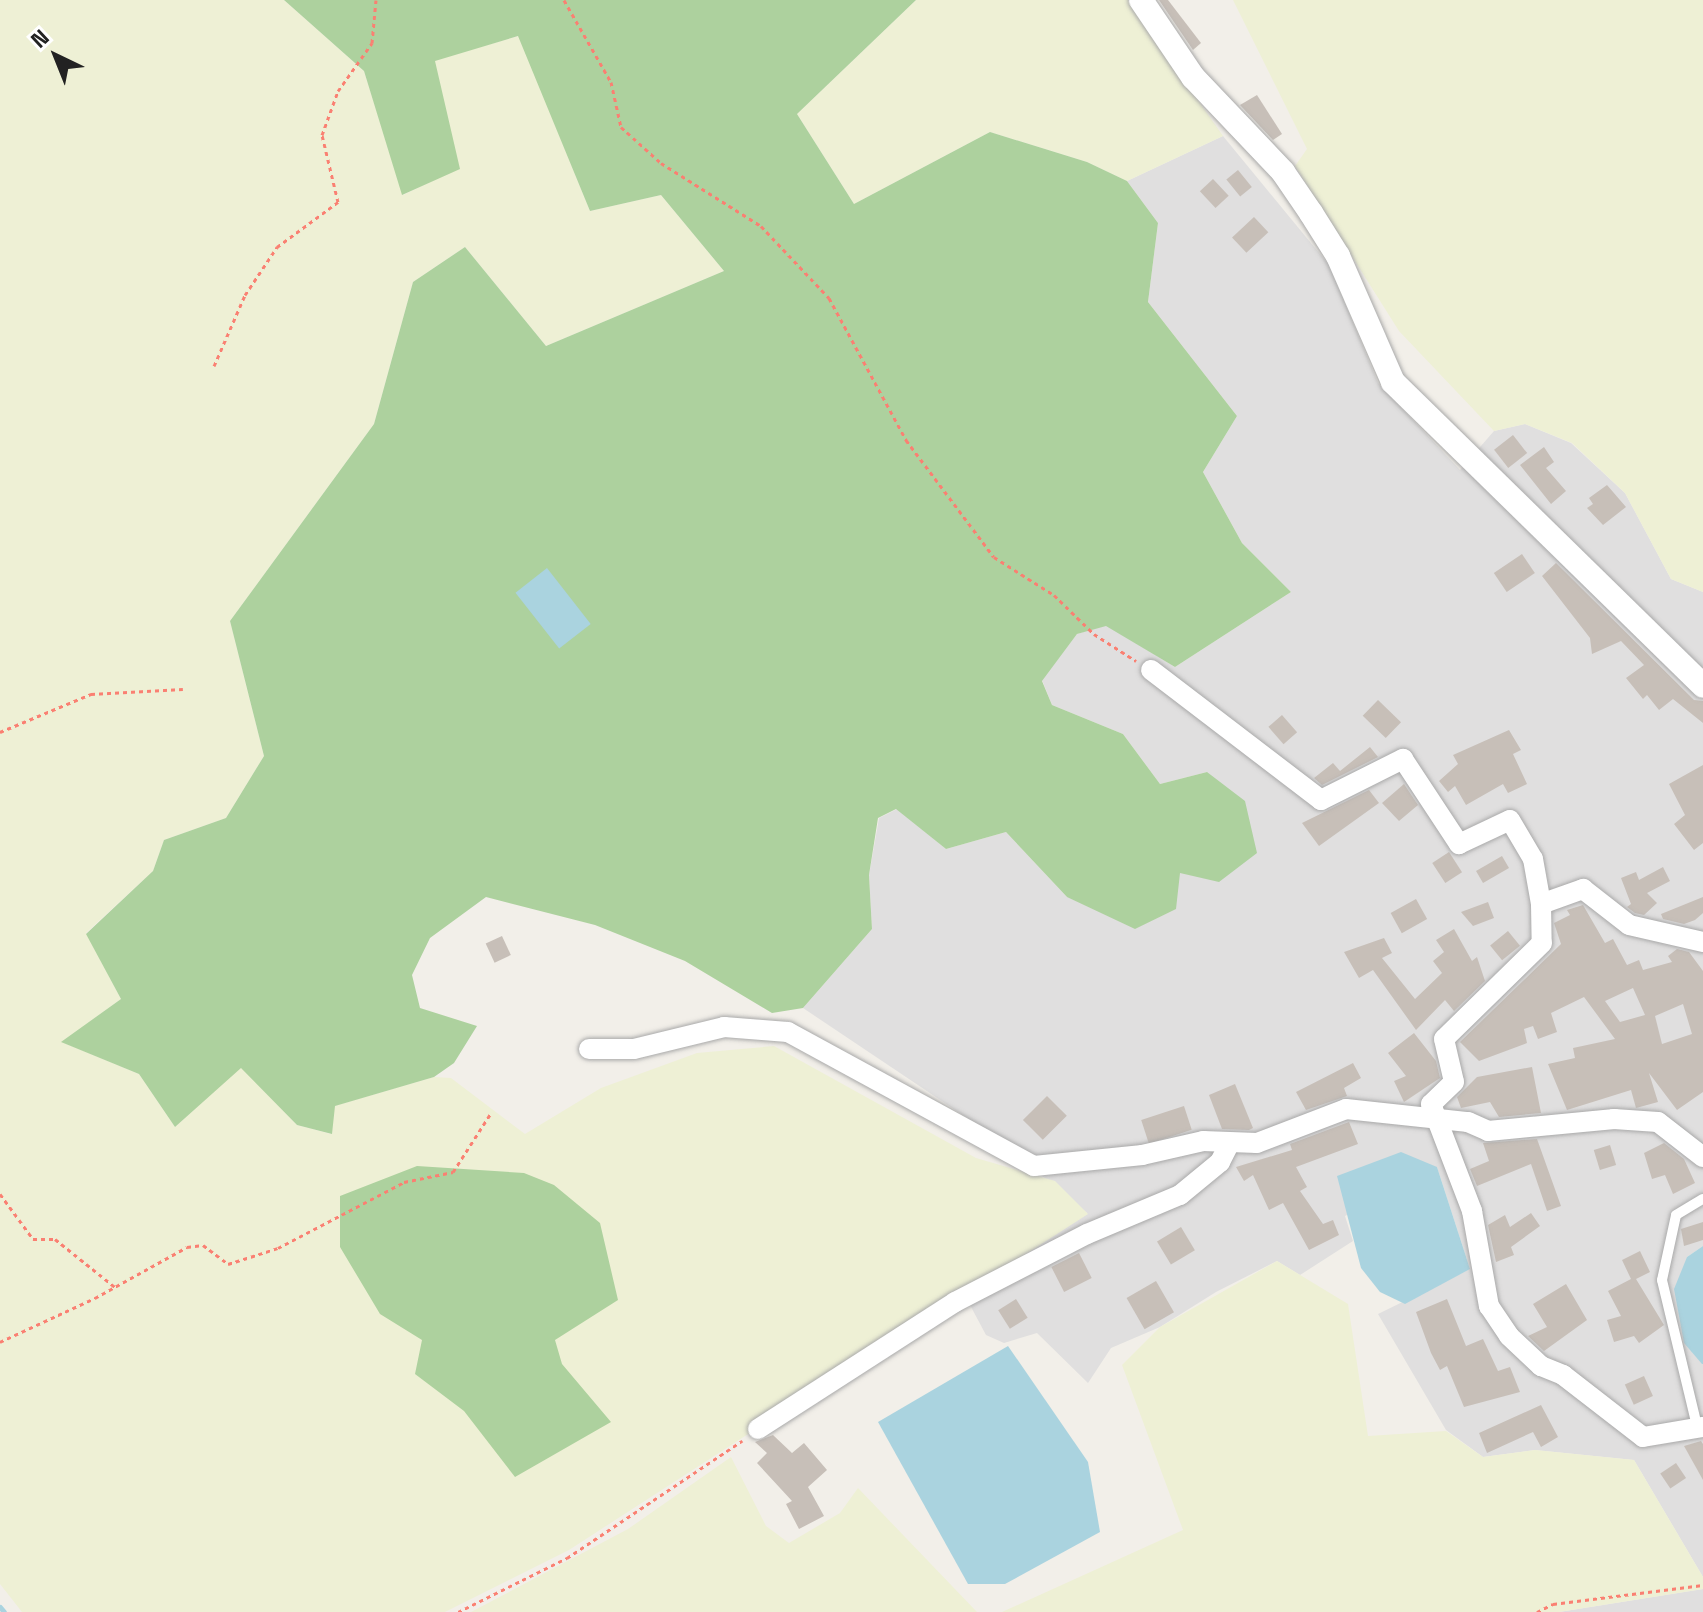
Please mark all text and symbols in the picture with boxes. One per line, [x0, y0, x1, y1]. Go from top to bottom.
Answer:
north arrow [16, 16, 96, 96]
text: N [25, 23, 55, 54]

